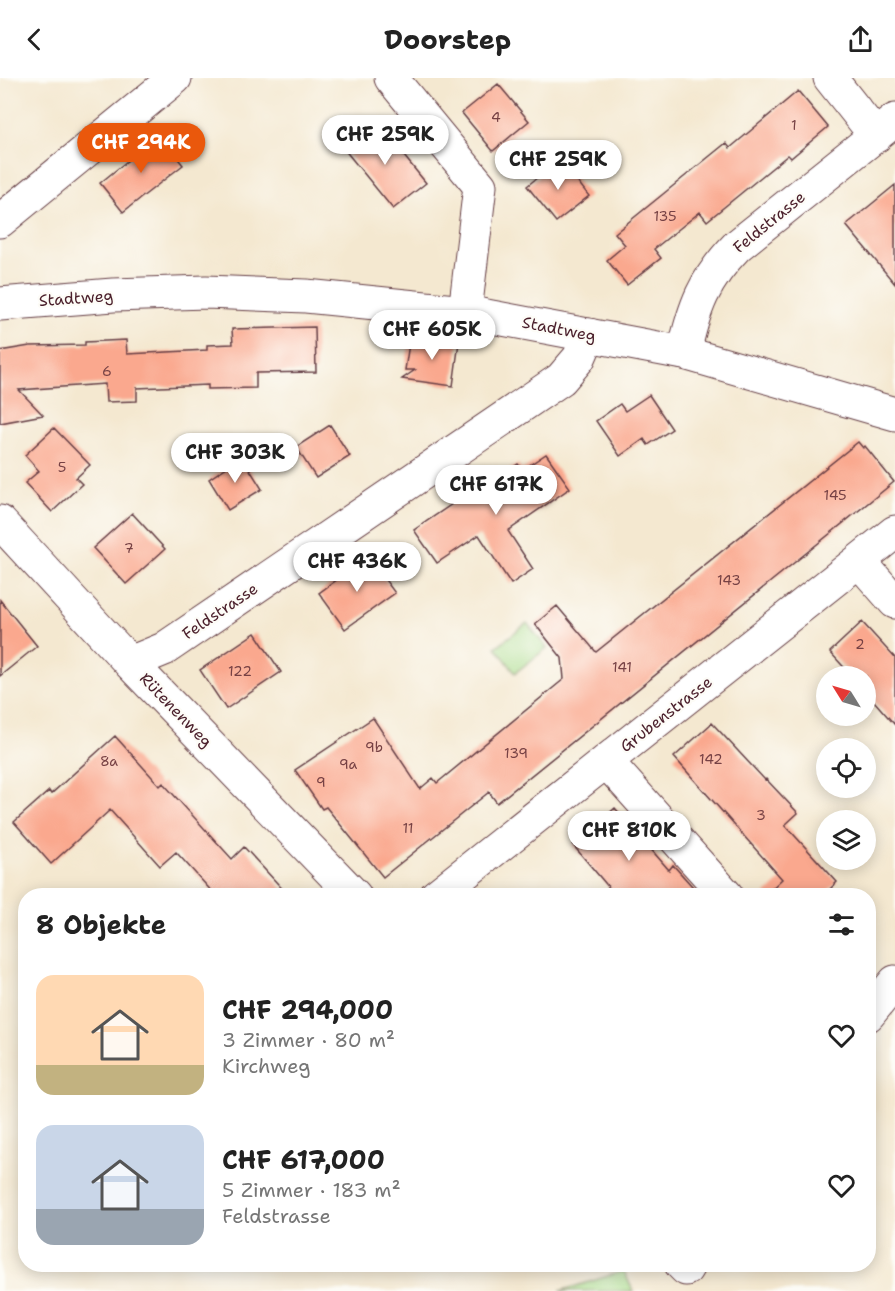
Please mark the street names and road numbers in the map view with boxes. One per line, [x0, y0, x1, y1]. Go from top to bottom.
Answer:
street label: Feldstrasse [729, 186, 809, 258]
street label: Stadtweg [38, 285, 114, 311]
street label: Stadtweg [520, 312, 598, 346]
street label: Feldstrasse [178, 578, 262, 644]
street label: Rütenenweg [135, 668, 217, 752]
street label: Grubenstrasse [616, 671, 716, 757]

